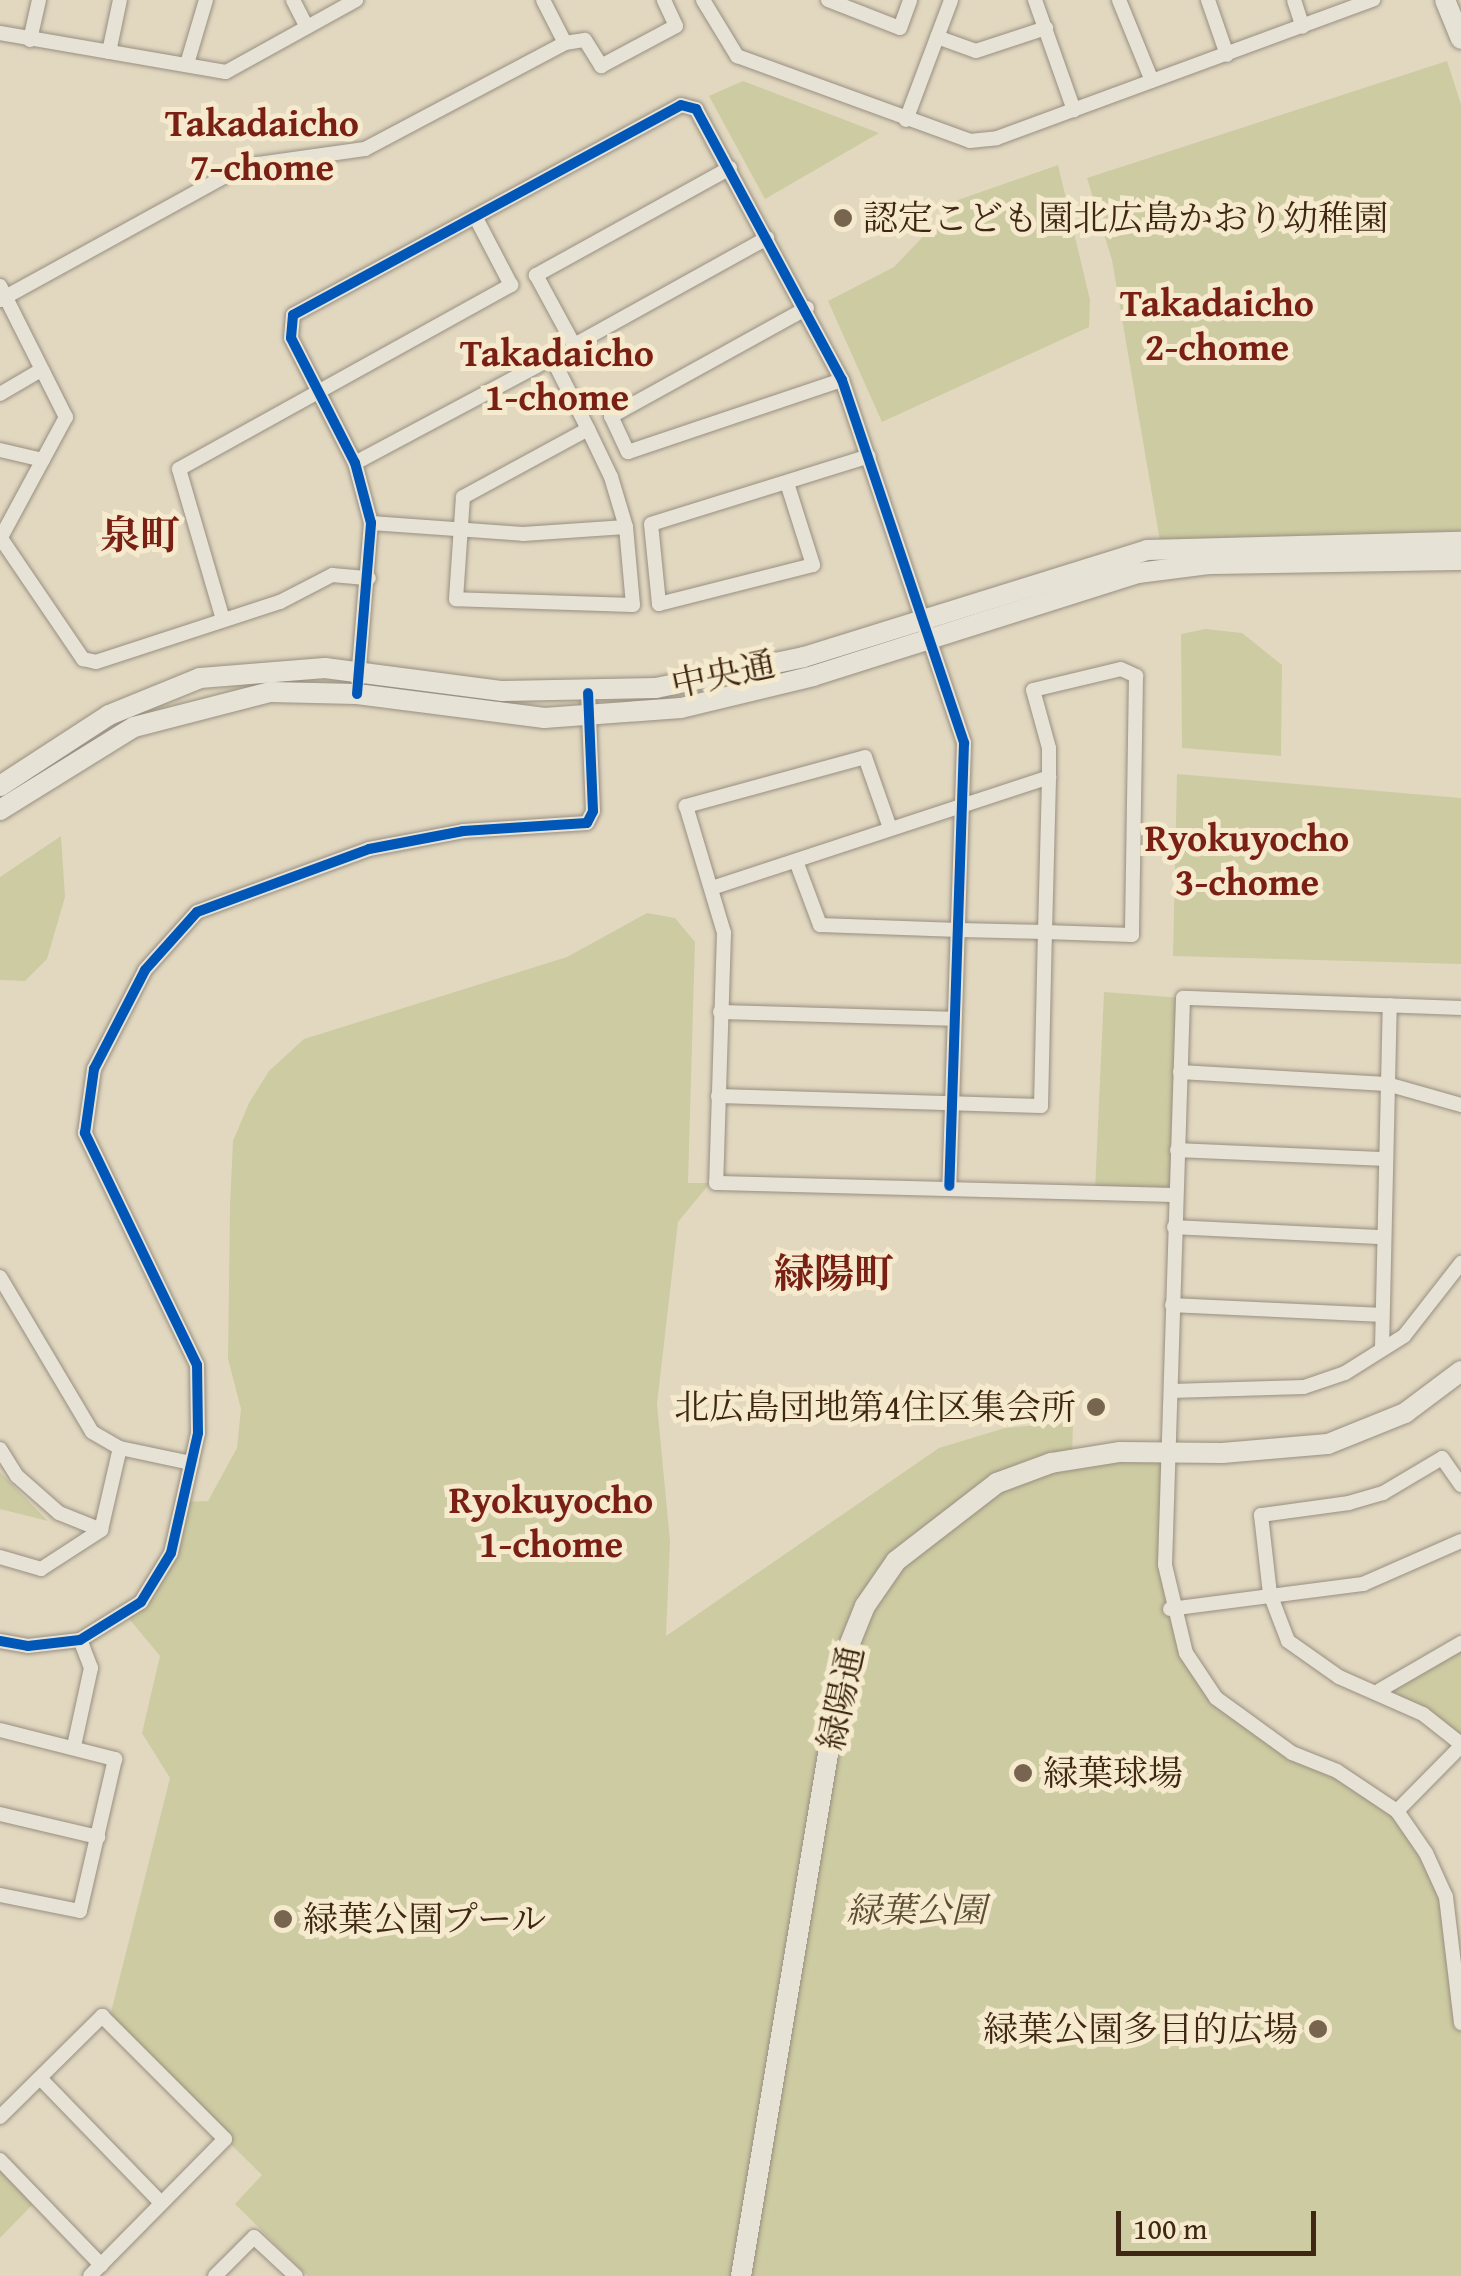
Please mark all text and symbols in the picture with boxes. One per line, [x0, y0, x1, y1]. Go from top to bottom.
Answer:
district label: Takadaicho 7-chome [165, 100, 359, 190]
place label: 認定こども園北広島かおり幼稚園 [863, 197, 1388, 239]
marker: 認定こども園北広島かおり幼稚園 [832, 207, 854, 229]
district label: Takadaicho 2-chome [1120, 280, 1314, 370]
district label: Takadaicho 1-chome [460, 330, 654, 419]
district label: 泉町 [100, 511, 180, 559]
street label: 中央通 [667, 643, 779, 705]
district label: Ryokuyocho 3-chome [1145, 815, 1349, 904]
district label: 緑陽町 [774, 1249, 894, 1297]
place label: 北広島団地第4住区集会所 [674, 1386, 1076, 1428]
marker: 北広島団地第4住区集会所 [1085, 1396, 1107, 1418]
district label: Ryokuyocho 1-chome [449, 1477, 653, 1566]
street label: 緑陽通 [810, 1642, 872, 1754]
place label: 緑葉球場 [1043, 1752, 1183, 1794]
marker: 緑葉球場 [1012, 1762, 1034, 1784]
park label: 緑葉公園 [846, 1889, 986, 1931]
place label: 緑葉公園プール [303, 1898, 547, 1940]
marker: 緑葉公園プール [272, 1908, 294, 1930]
place label: 緑葉公園多目的広場 [983, 2008, 1298, 2050]
marker: 緑葉公園多目的広場 [1307, 2018, 1329, 2040]
scale bar [1121, 2191, 1321, 2253]
text: 100 m [1133, 2206, 1207, 2250]

